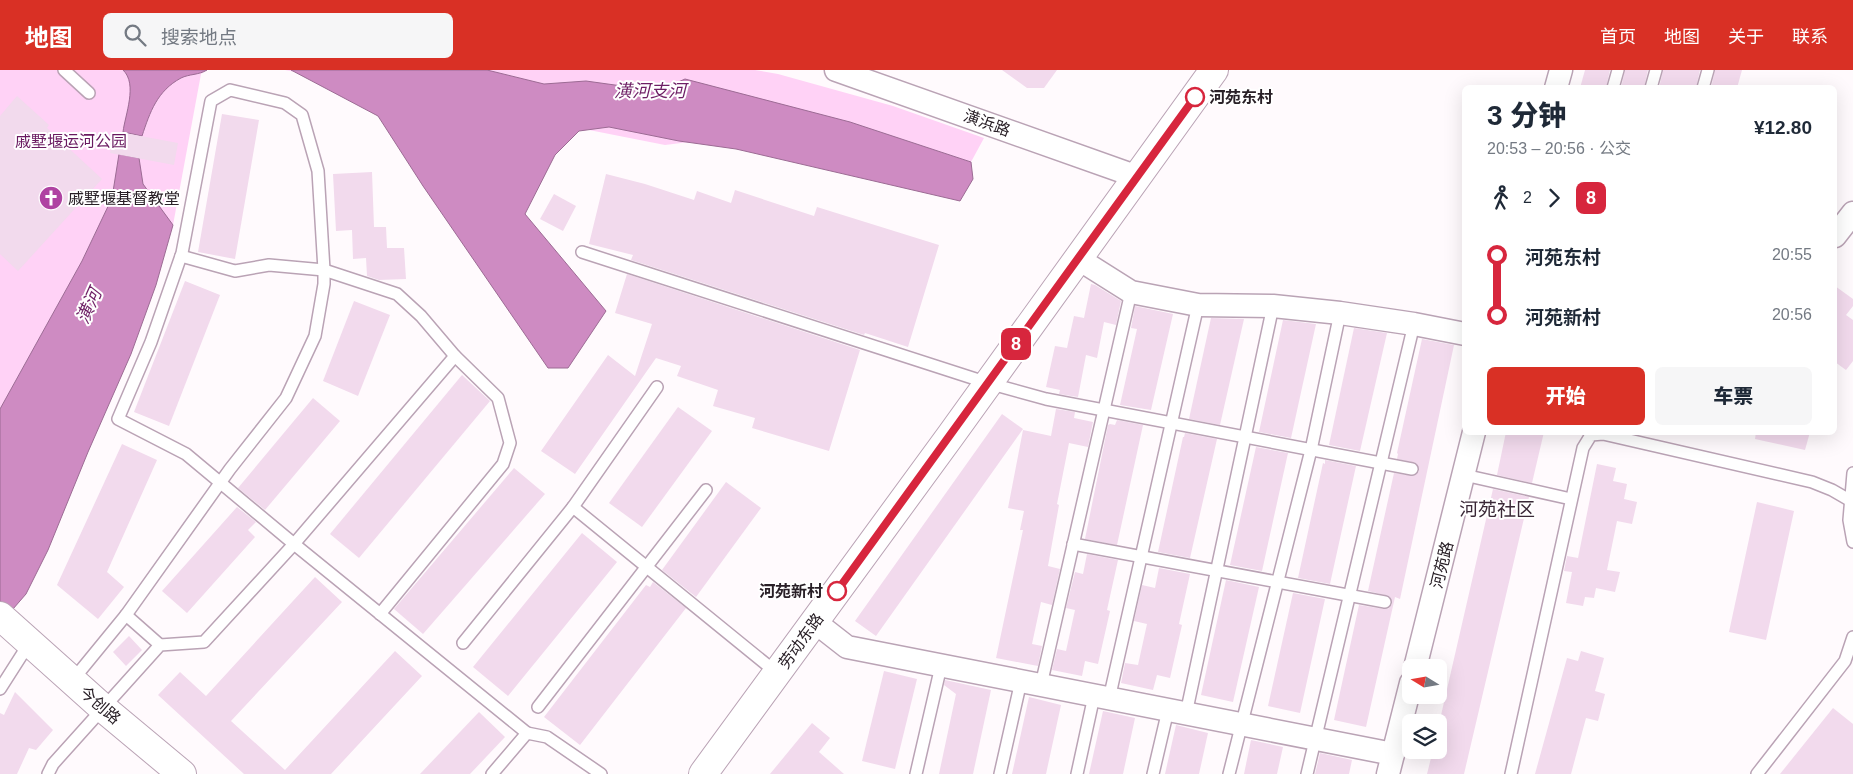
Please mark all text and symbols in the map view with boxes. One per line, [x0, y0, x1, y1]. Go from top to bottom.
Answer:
search box [103, 13, 453, 58]
icon: search [121, 21, 149, 49]
text: 地图 [25, 24, 73, 51]
text: 搜索地点 [161, 27, 237, 48]
text: 首页 [1600, 27, 1636, 47]
text: 地图 [1664, 27, 1700, 47]
text: 关于 [1728, 27, 1764, 47]
text: 联系 [1792, 27, 1828, 47]
water label: 潢河支河 [614, 81, 689, 101]
marker: 河苑东村 [1185, 87, 1205, 107]
place label: 河苑东村 [1209, 88, 1273, 106]
text: 3 分钟 [1487, 100, 1566, 131]
street label: 潢浜路 [962, 107, 1012, 139]
text: ¥12.80 [1754, 117, 1812, 138]
park label: 戚墅堰运河公园 [15, 133, 127, 150]
text: 20:53 – 20:56 · 公交 [1487, 140, 1631, 157]
icon: walk [1487, 184, 1515, 212]
icon: forward [1540, 184, 1568, 212]
church icon: 戚墅堰基督教堂 [38, 185, 64, 211]
text: 8 [1586, 188, 1596, 208]
text: 2 [1523, 189, 1532, 206]
place label: 戚墅堰基督教堂 [68, 190, 180, 207]
text: 20:55 [1772, 246, 1812, 263]
text: 河苑东村 [1525, 247, 1601, 268]
water label: 潢河 [73, 283, 107, 327]
text: 20:56 [1772, 306, 1812, 323]
text: 河苑新村 [1525, 307, 1601, 328]
line badge: 8 [1000, 328, 1032, 360]
text: 8 [1011, 334, 1021, 354]
button: 开始 [1487, 367, 1645, 425]
button: 车票 [1655, 367, 1812, 425]
district label: 河苑社区 [1459, 499, 1535, 520]
street label: 河苑路 [1428, 540, 1456, 590]
marker: 河苑新村 [827, 581, 847, 601]
place label: 河苑新村 [759, 582, 823, 600]
street label: 劳动东路 [775, 610, 827, 672]
north arrow [1402, 659, 1448, 704]
map controls [1402, 659, 1447, 759]
street label: 今创路 [76, 683, 124, 727]
button: layers [1402, 714, 1447, 759]

